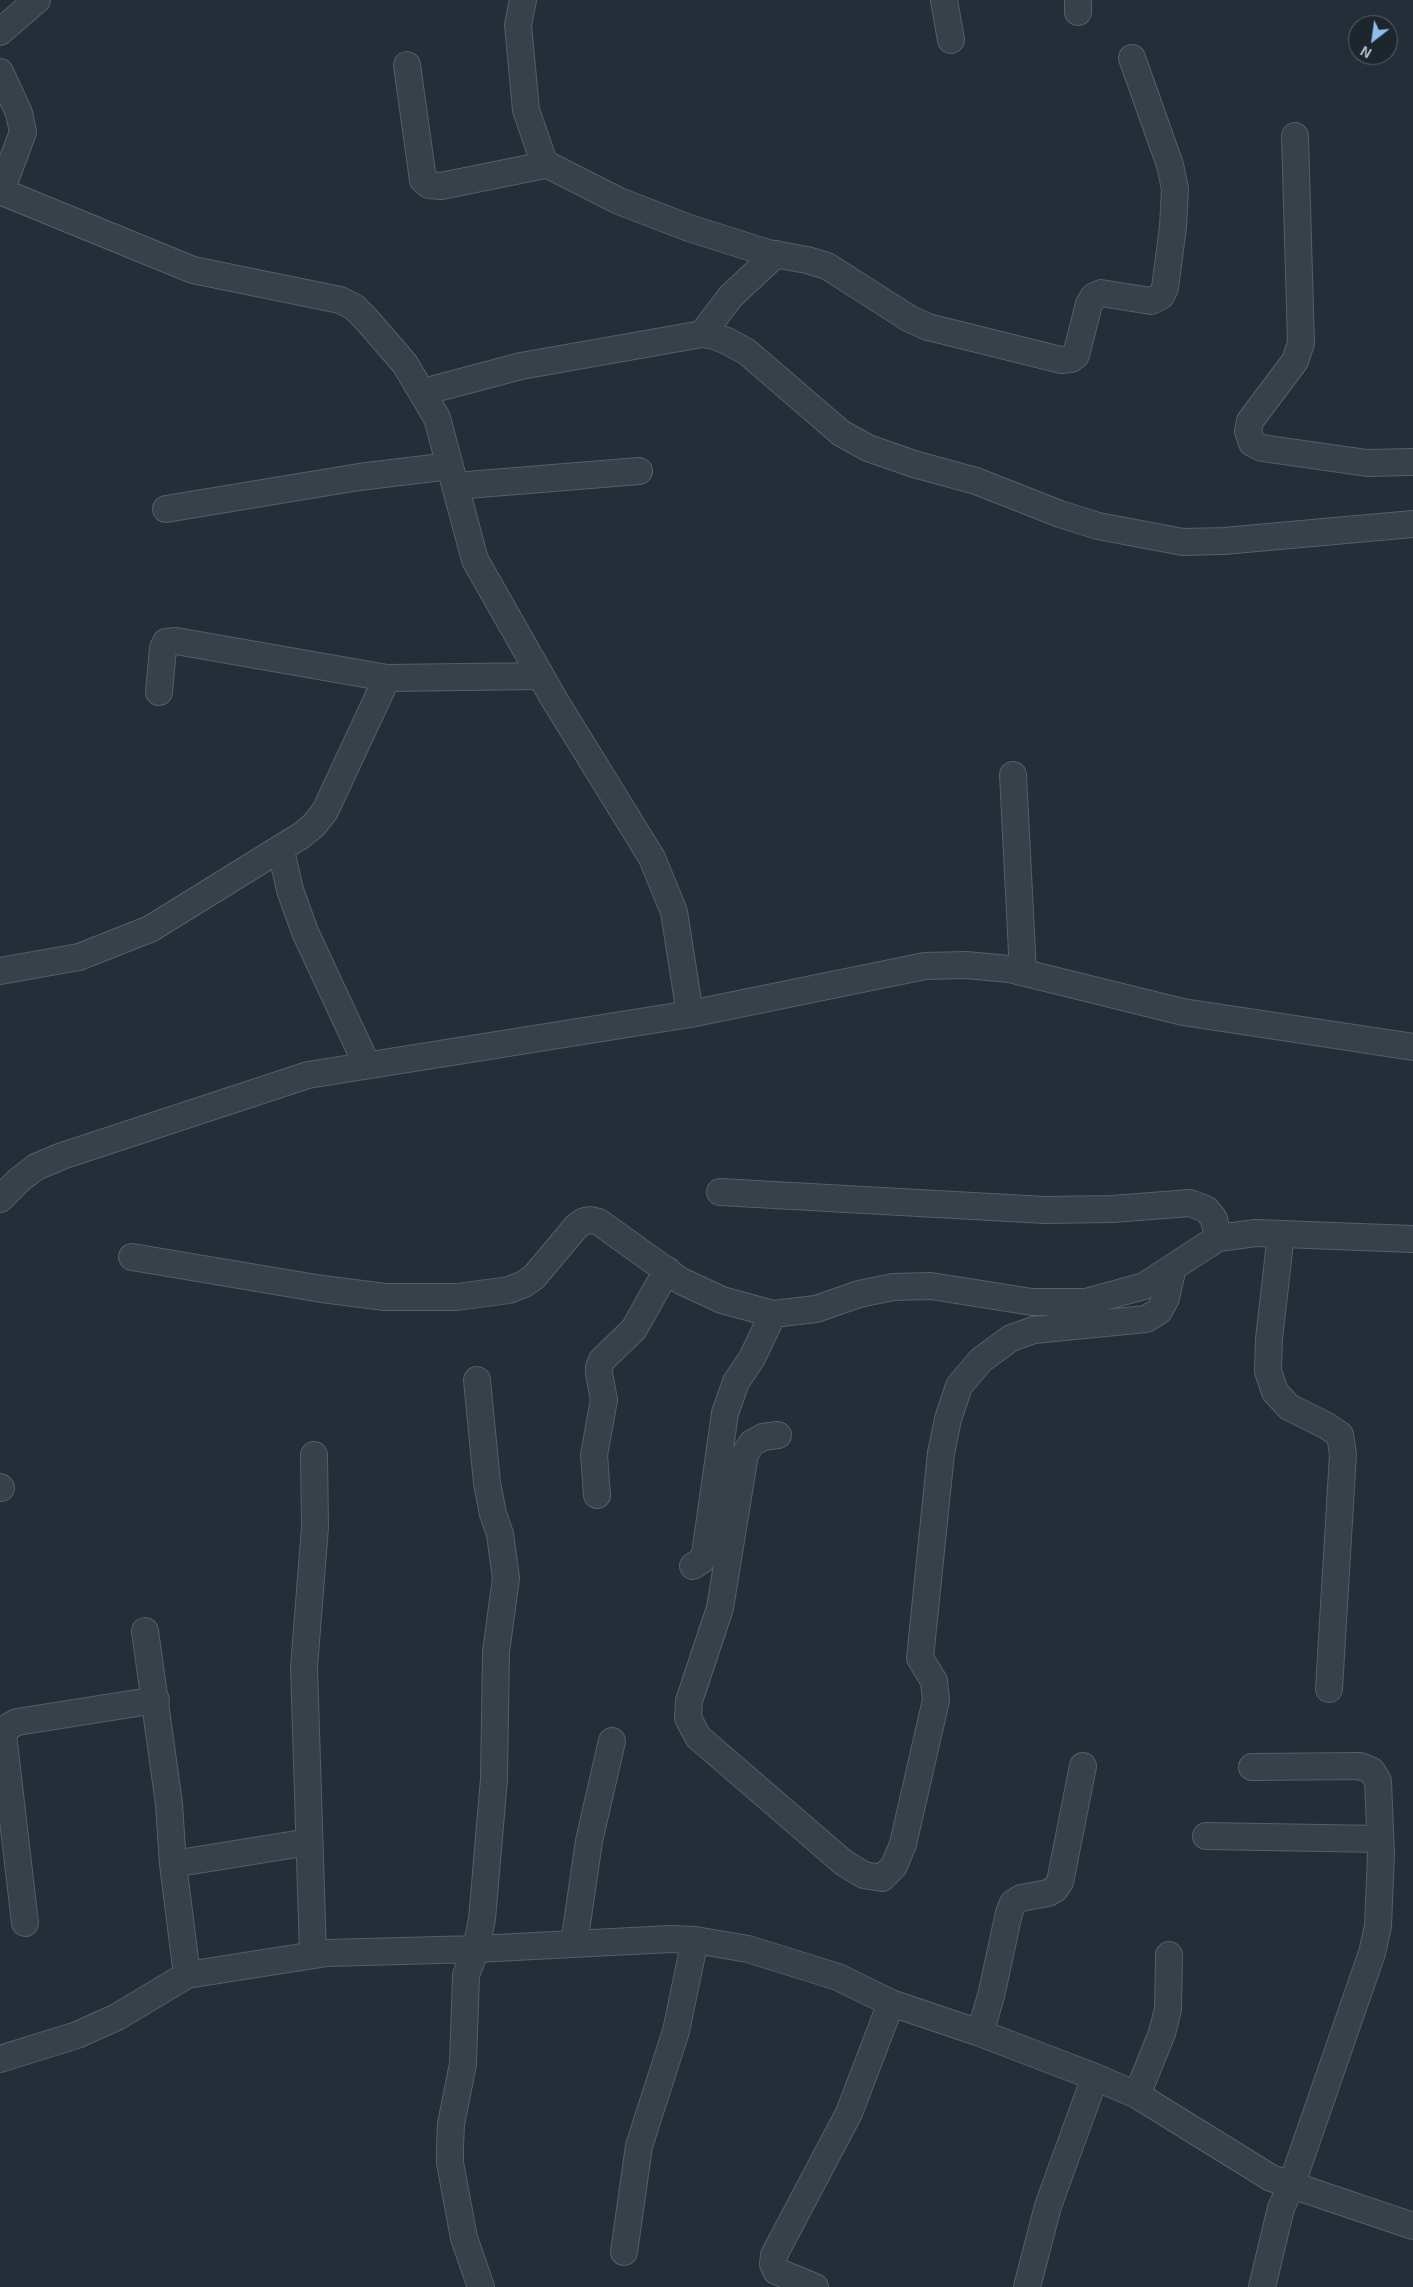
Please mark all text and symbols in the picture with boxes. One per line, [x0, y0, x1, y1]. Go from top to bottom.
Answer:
north arrow [1348, 15, 1398, 65]
text: N [1357, 43, 1374, 62]

